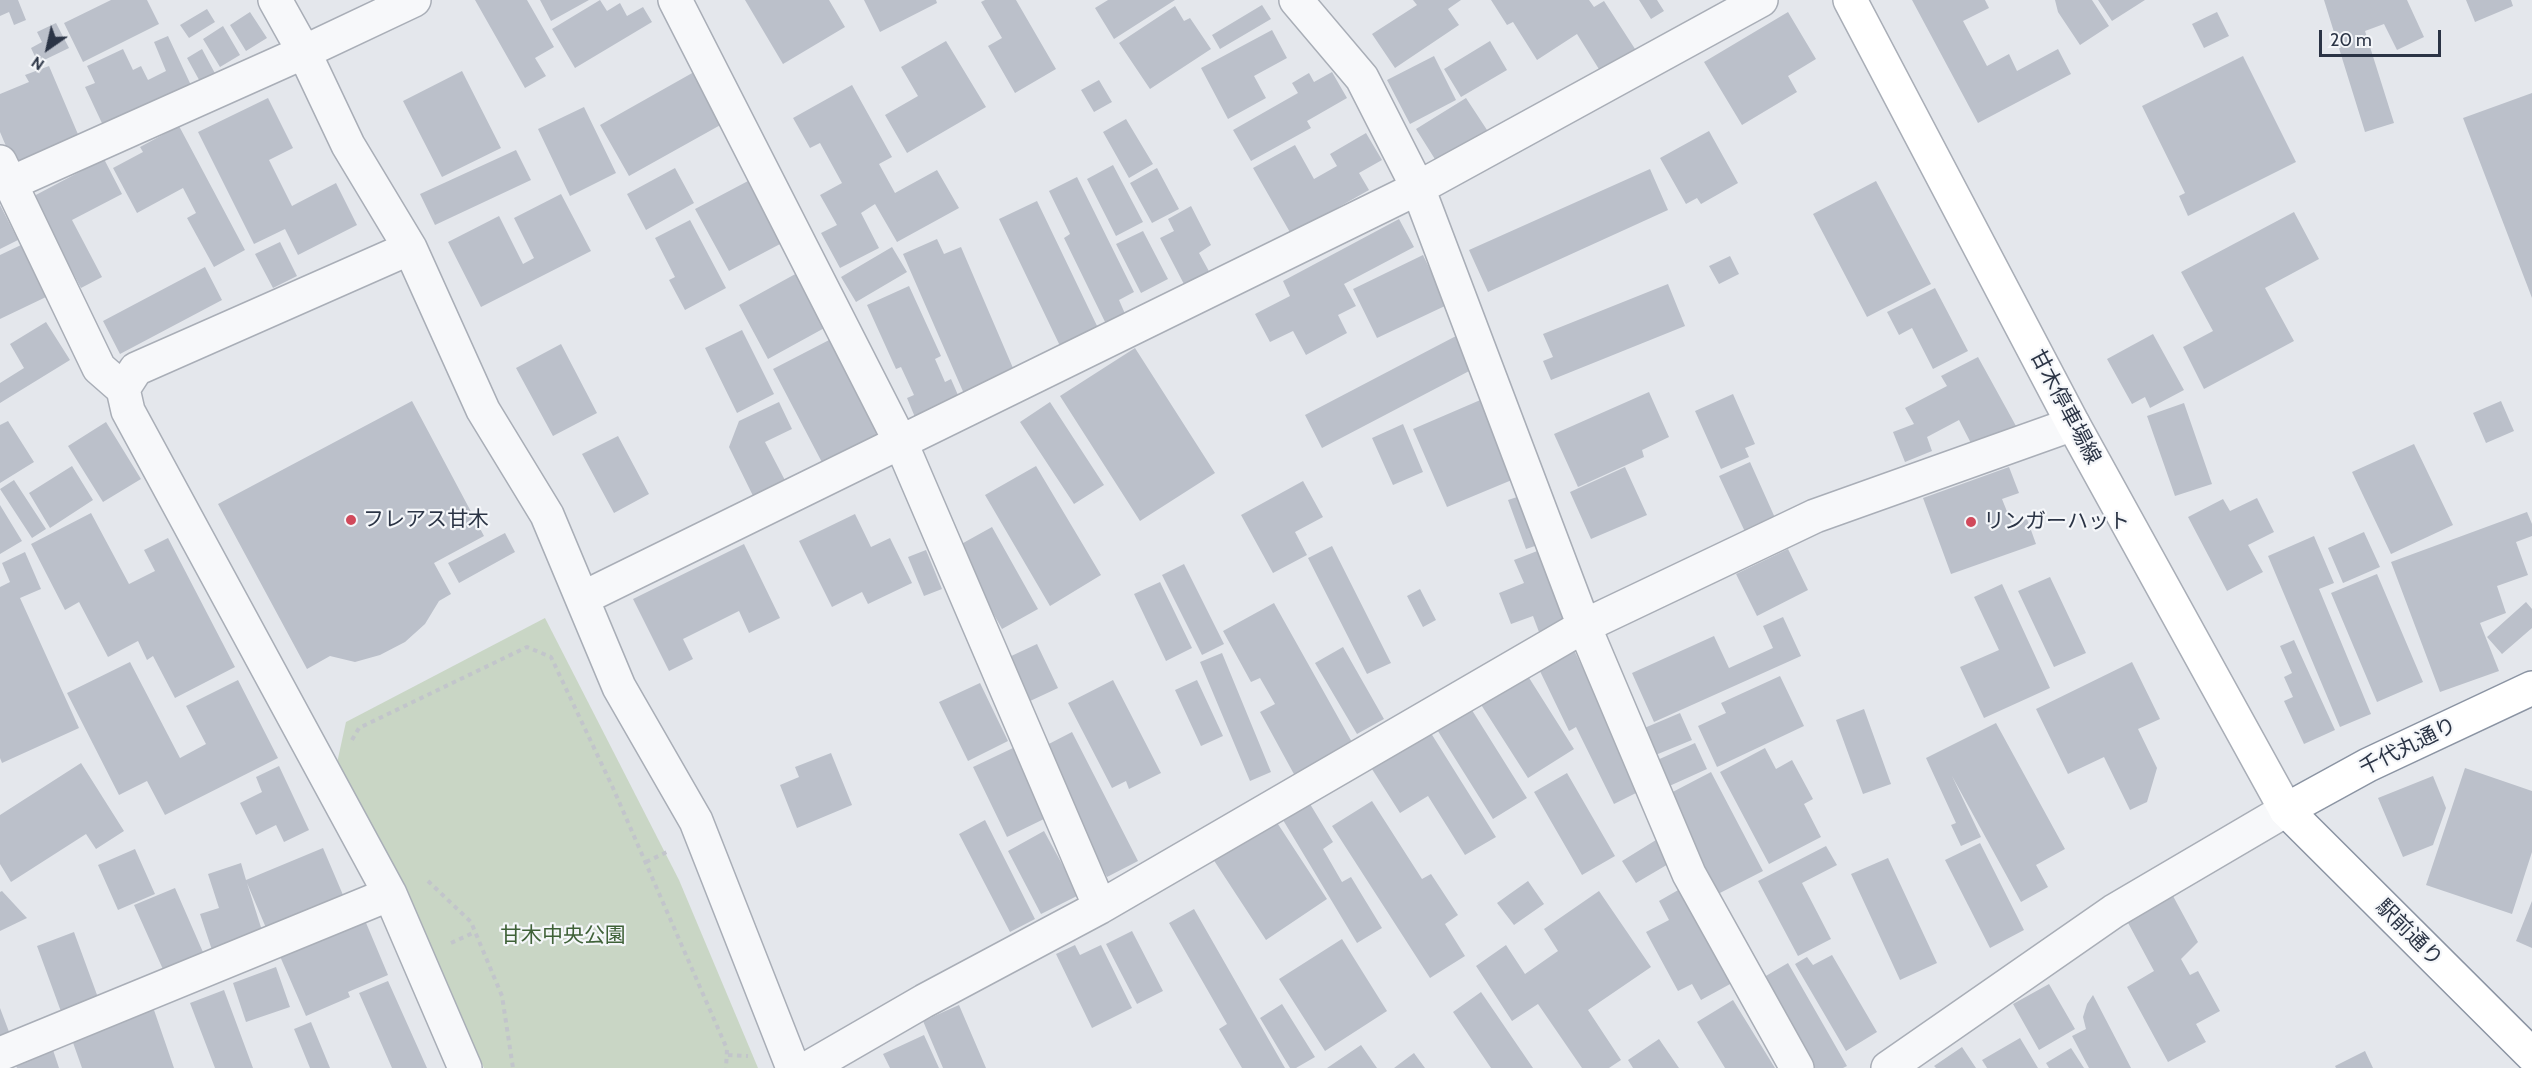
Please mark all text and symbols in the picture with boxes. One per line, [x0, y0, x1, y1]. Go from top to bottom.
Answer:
north arrow [18, 18, 78, 78]
scale bar [2322, 18, 2444, 56]
text: 20 m [2330, 29, 2372, 51]
text: N [28, 52, 48, 74]
street label: 甘木停車場線 [2024, 345, 2106, 469]
place label: フレアス甘木 [363, 507, 489, 533]
place label: リンガーハット [1983, 509, 2130, 535]
marker: フレアス甘木 [344, 513, 358, 527]
marker: リンガーハット [1964, 515, 1978, 529]
street label: 千代丸通り [2355, 713, 2461, 781]
street label: 駅前通り [2370, 894, 2448, 972]
park label: 甘木中央公園 [500, 923, 626, 949]

